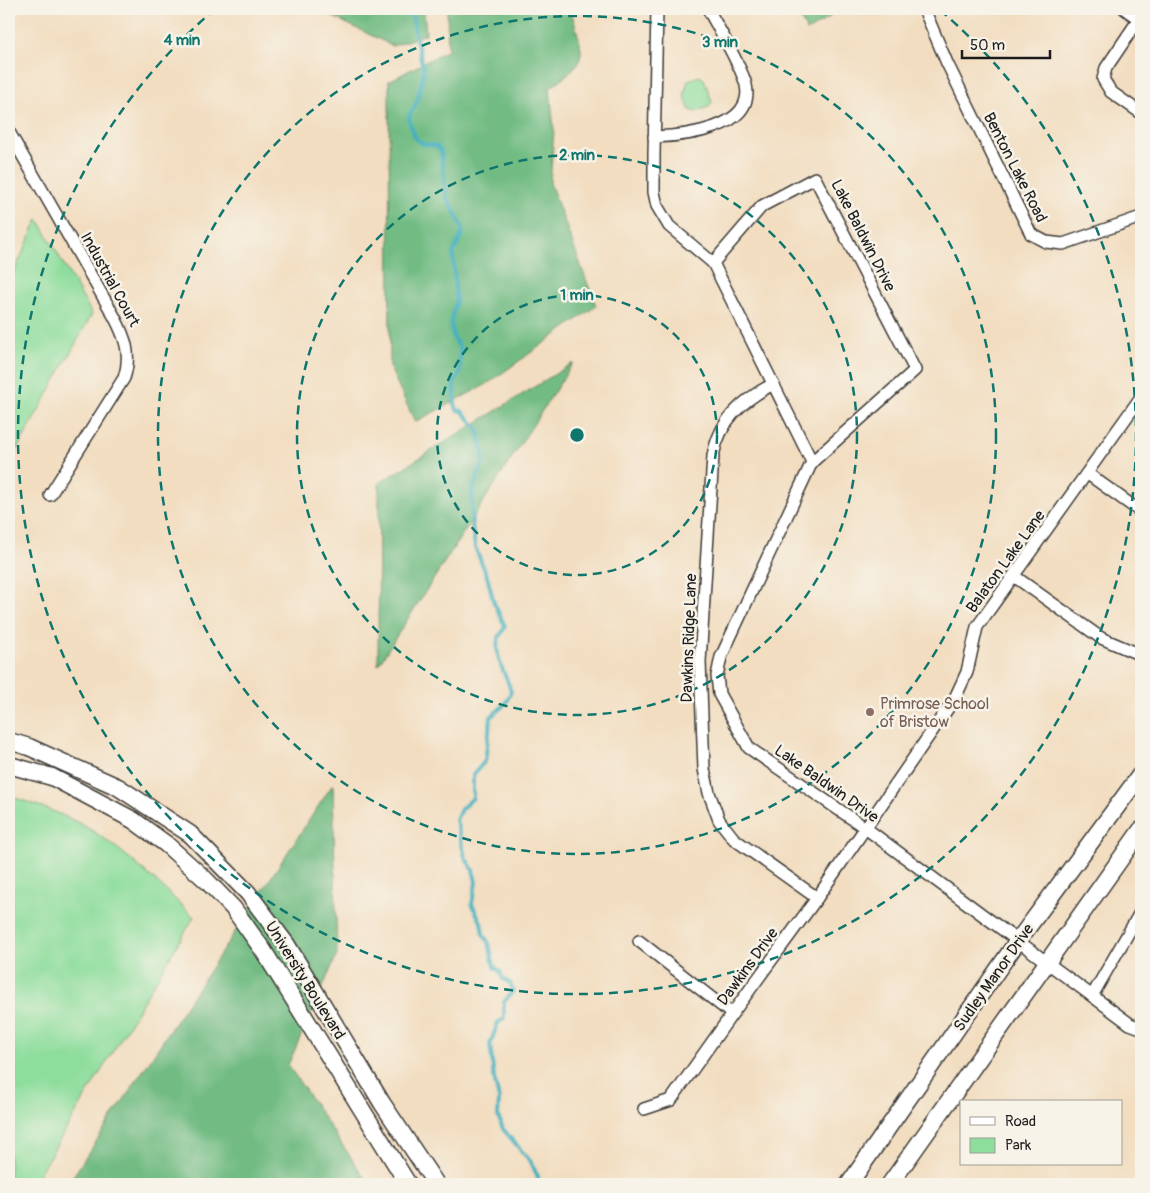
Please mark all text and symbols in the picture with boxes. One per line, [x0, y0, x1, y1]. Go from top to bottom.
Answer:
scale bar [962, 28, 1050, 60]
text: 4 min [164, 31, 201, 50]
text: 3 min [702, 33, 738, 52]
text: 50 m [970, 36, 1005, 55]
street label: Benton Lake Road [979, 109, 1051, 226]
text: 2 min [559, 146, 595, 165]
street label: Lake Baldwin Drive [826, 176, 900, 295]
street label: Industrial Court [76, 229, 145, 331]
text: 1 min [560, 286, 594, 305]
centre of rings [568, 426, 586, 444]
street label: Balaton Lake Lane [962, 506, 1050, 617]
street label: Dawkins Ridge Lane [677, 573, 701, 703]
place label: Primrose School of Bristow [880, 694, 989, 732]
marker: Primrose School of Bristow [864, 706, 876, 718]
street label: Lake Baldwin Drive [770, 740, 883, 827]
street label: University Boulevard [261, 918, 350, 1043]
street label: Sudley Manor Drive [949, 920, 1038, 1035]
street label: Dawkins Drive [713, 924, 783, 1009]
legend [960, 1100, 1122, 1166]
text: Road [1005, 1112, 1036, 1131]
text: Park [1005, 1136, 1032, 1155]

